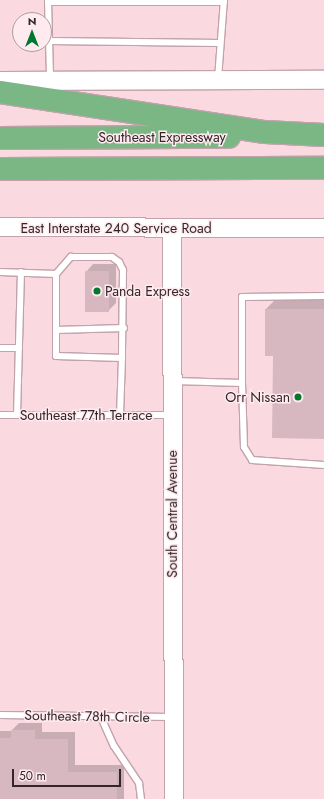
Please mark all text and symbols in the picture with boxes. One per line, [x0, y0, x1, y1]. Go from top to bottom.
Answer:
north arrow [12, 12, 52, 52]
text: N [28, 13, 36, 29]
street label: Southeast Expressway [98, 129, 226, 145]
street label: East Interstate 240 Service Road [20, 220, 212, 236]
place label: Panda Express [105, 283, 190, 299]
marker: Panda Express [92, 286, 102, 296]
place label: Orr Nissan [225, 389, 290, 405]
marker: Orr Nissan [293, 392, 303, 402]
street label: Southeast 77th Terrace [20, 407, 152, 423]
street label: South Central Avenue [164, 450, 180, 578]
street label: Southeast 78th Circle [24, 707, 150, 725]
scale bar [14, 761, 123, 787]
text: 50 m [19, 767, 46, 785]

